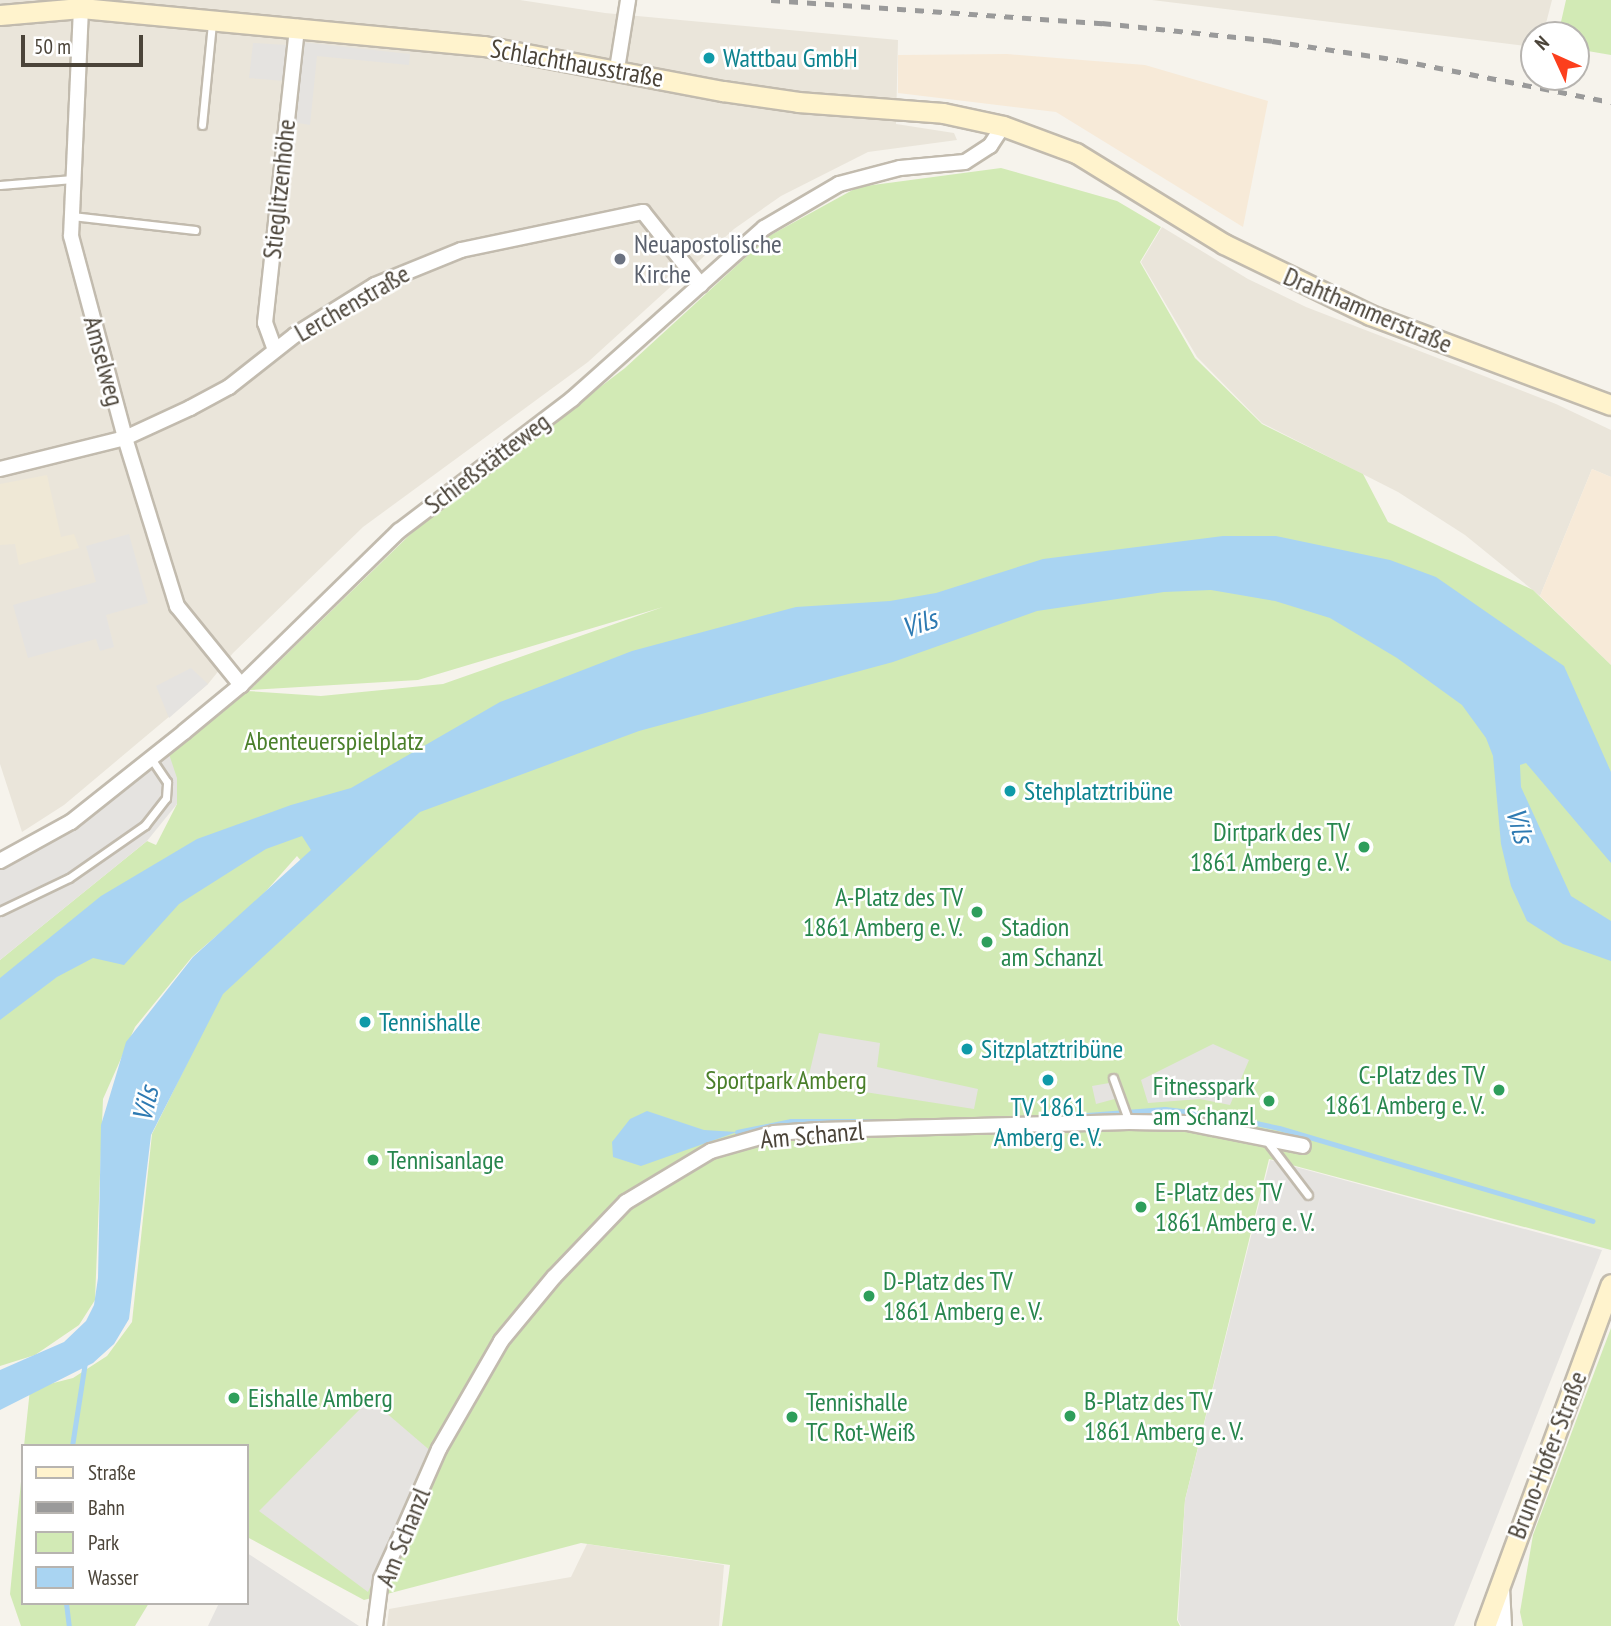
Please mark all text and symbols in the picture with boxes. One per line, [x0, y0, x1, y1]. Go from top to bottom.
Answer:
scale bar [24, 21, 147, 65]
north arrow [1520, 21, 1590, 91]
text: N [1529, 30, 1554, 55]
street label: Schlachthausstraße [488, 32, 666, 94]
text: 50 m [34, 33, 71, 60]
place label: Wattbau GmbH [723, 42, 858, 74]
marker: Wattbau GmbH [701, 50, 717, 66]
street label: Stieglitzenhöhe [256, 117, 302, 261]
place label: Neuapostolische Kirche [634, 228, 782, 290]
marker: Neuapostolische Kirche [612, 251, 628, 267]
street label: Lerchenstraße [289, 258, 415, 348]
street label: Drahthammerstraße [1279, 260, 1457, 360]
street label: Amselweg [77, 313, 131, 409]
street label: Schießstätteweg [418, 406, 556, 520]
water label: Vils [897, 601, 941, 645]
park label: Abenteuerspielplatz [244, 725, 424, 757]
place label: Stehplatztribüne [1024, 775, 1173, 807]
marker: Stehplatztribüne [1002, 783, 1018, 799]
water label: Vils [1499, 804, 1541, 846]
place label: Dirtpark des TV 1861 Amberg e. V. [1187, 816, 1350, 878]
marker: Dirtpark des TV 1861 Amberg e. V. [1356, 839, 1372, 855]
place label: A-Platz des TV 1861 Amberg e. V. [800, 881, 963, 942]
marker: A-Platz des TV 1861 Amberg e. V. [969, 904, 985, 920]
place label: Stadion am Schanzl [1001, 911, 1103, 972]
marker: Stadion am Schanzl [979, 934, 995, 950]
place label: Tennishalle [379, 1006, 481, 1038]
marker: Tennishalle [357, 1014, 373, 1030]
place label: Sitzplatztribüne [981, 1033, 1123, 1065]
marker: Sitzplatztribüne [959, 1041, 975, 1057]
place label: C-Platz des TV 1861 Amberg e. V. [1322, 1059, 1485, 1120]
park label: Sportpark Amberg [705, 1064, 867, 1096]
place label: Fitnesspark am Schanzl [1153, 1070, 1255, 1132]
marker: TV 1861 Amberg e. V. [1040, 1072, 1056, 1088]
marker: C-Platz des TV 1861 Amberg e. V. [1491, 1082, 1507, 1098]
water label: Vils [125, 1083, 165, 1125]
place label: TV 1861 Amberg e. V. [993, 1091, 1103, 1152]
marker: Fitnesspark am Schanzl [1261, 1093, 1277, 1109]
street label: Am Schanzl [759, 1115, 865, 1155]
place label: Tennisanlage [387, 1144, 504, 1176]
marker: Tennisanlage [365, 1152, 381, 1168]
place label: E-Platz des TV 1861 Amberg e. V. [1155, 1176, 1318, 1238]
marker: E-Platz des TV 1861 Amberg e. V. [1133, 1199, 1149, 1215]
place label: D-Platz des TV 1861 Amberg e. V. [883, 1265, 1046, 1326]
marker: D-Platz des TV 1861 Amberg e. V. [861, 1288, 877, 1304]
street label: Bruno-Hofer-Straße [1501, 1367, 1593, 1543]
place label: Eishalle Amberg [248, 1382, 393, 1414]
place label: B-Platz des TV 1861 Amberg e. V. [1084, 1385, 1247, 1446]
place label: Tennishalle TC Rot-Weiß [806, 1386, 916, 1448]
marker: Eishalle Amberg [226, 1390, 242, 1406]
marker: B-Platz des TV 1861 Amberg e. V. [1062, 1408, 1078, 1424]
marker: Tennishalle TC Rot-Weiß [784, 1409, 800, 1425]
legend [21, 1444, 248, 1605]
text: Straße [88, 1459, 136, 1486]
street label: Am Schanzl [369, 1483, 437, 1591]
text: Bahn [88, 1494, 125, 1521]
text: Park [88, 1529, 119, 1556]
text: Wasser [88, 1564, 138, 1591]

